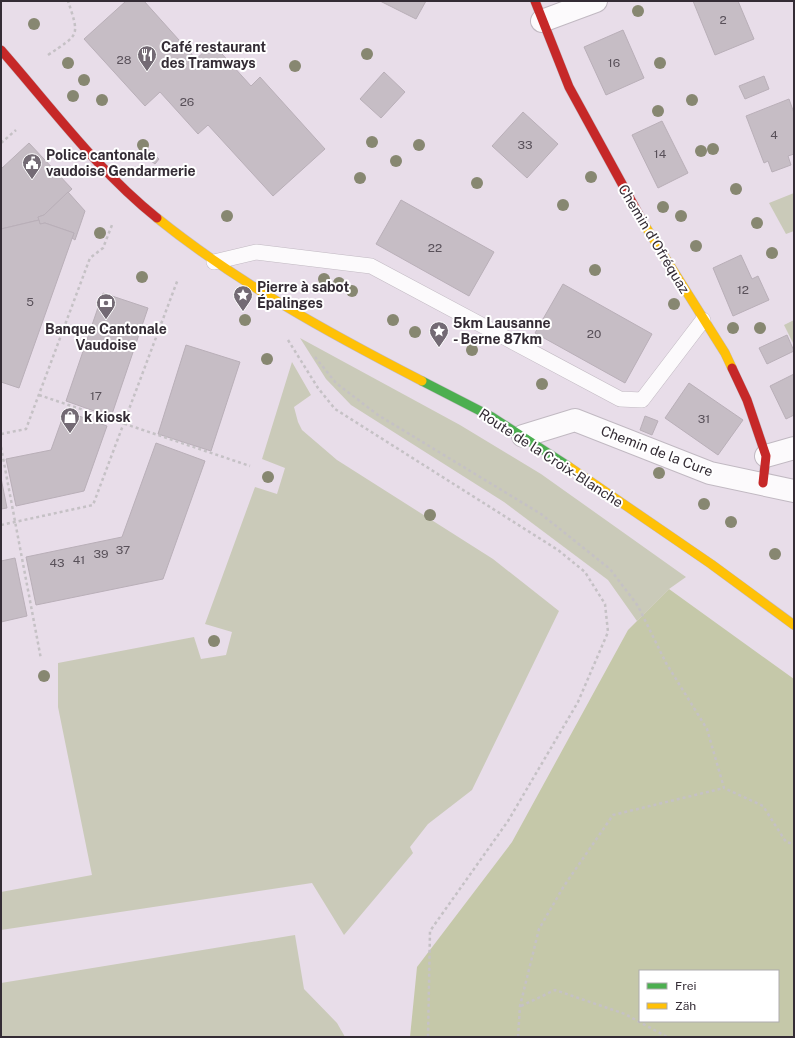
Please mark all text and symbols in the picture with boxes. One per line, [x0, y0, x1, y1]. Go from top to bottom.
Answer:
house number: 2 [719, 13, 727, 27]
place label: Café restaurant des Tramways [161, 39, 266, 71]
restaurant icon: Café restaurant des Tramways [136, 44, 158, 72]
house number: 28 [117, 53, 132, 67]
house number: 16 [608, 56, 620, 70]
house number: 26 [180, 95, 194, 109]
house number: 4 [770, 128, 778, 142]
house number: 33 [517, 138, 533, 152]
place label: Police cantonale vaudoise Gendarmerie [46, 147, 196, 179]
house number: 14 [654, 147, 667, 161]
public building icon: Police cantonale vaudoise Gendarmerie [21, 152, 43, 180]
street label: Chemin d'Ofréquaz [615, 182, 693, 297]
house number: 22 [428, 241, 442, 255]
place label: Pierre à sabot Épalinges [257, 279, 349, 311]
house number: 12 [737, 283, 749, 297]
place icon: Pierre à sabot Épalinges [232, 284, 254, 312]
bank icon: Banque Cantonale Vaudoise [95, 292, 117, 320]
house number: 5 [26, 295, 34, 309]
place label: 5km Lausanne - Berne 87km [453, 315, 551, 347]
place icon: 5km Lausanne - Berne 87km [428, 320, 450, 348]
place label: Banque Cantonale Vaudoise [45, 321, 167, 353]
house number: 20 [587, 327, 601, 341]
house number: 17 [90, 389, 102, 403]
street label: Route de la Croix-Blanche [476, 405, 626, 511]
shop icon: k kiosk [59, 406, 81, 434]
place label: k kiosk [84, 409, 131, 425]
house number: 31 [698, 412, 710, 426]
street label: Chemin de la Cure [599, 422, 715, 480]
house number: 37 [116, 543, 130, 557]
house number: 39 [94, 547, 108, 561]
house number: 41 [73, 553, 85, 567]
house number: 43 [49, 556, 65, 570]
legend [639, 970, 779, 1022]
text: Frei [675, 979, 697, 993]
text: Zäh [675, 999, 696, 1013]

